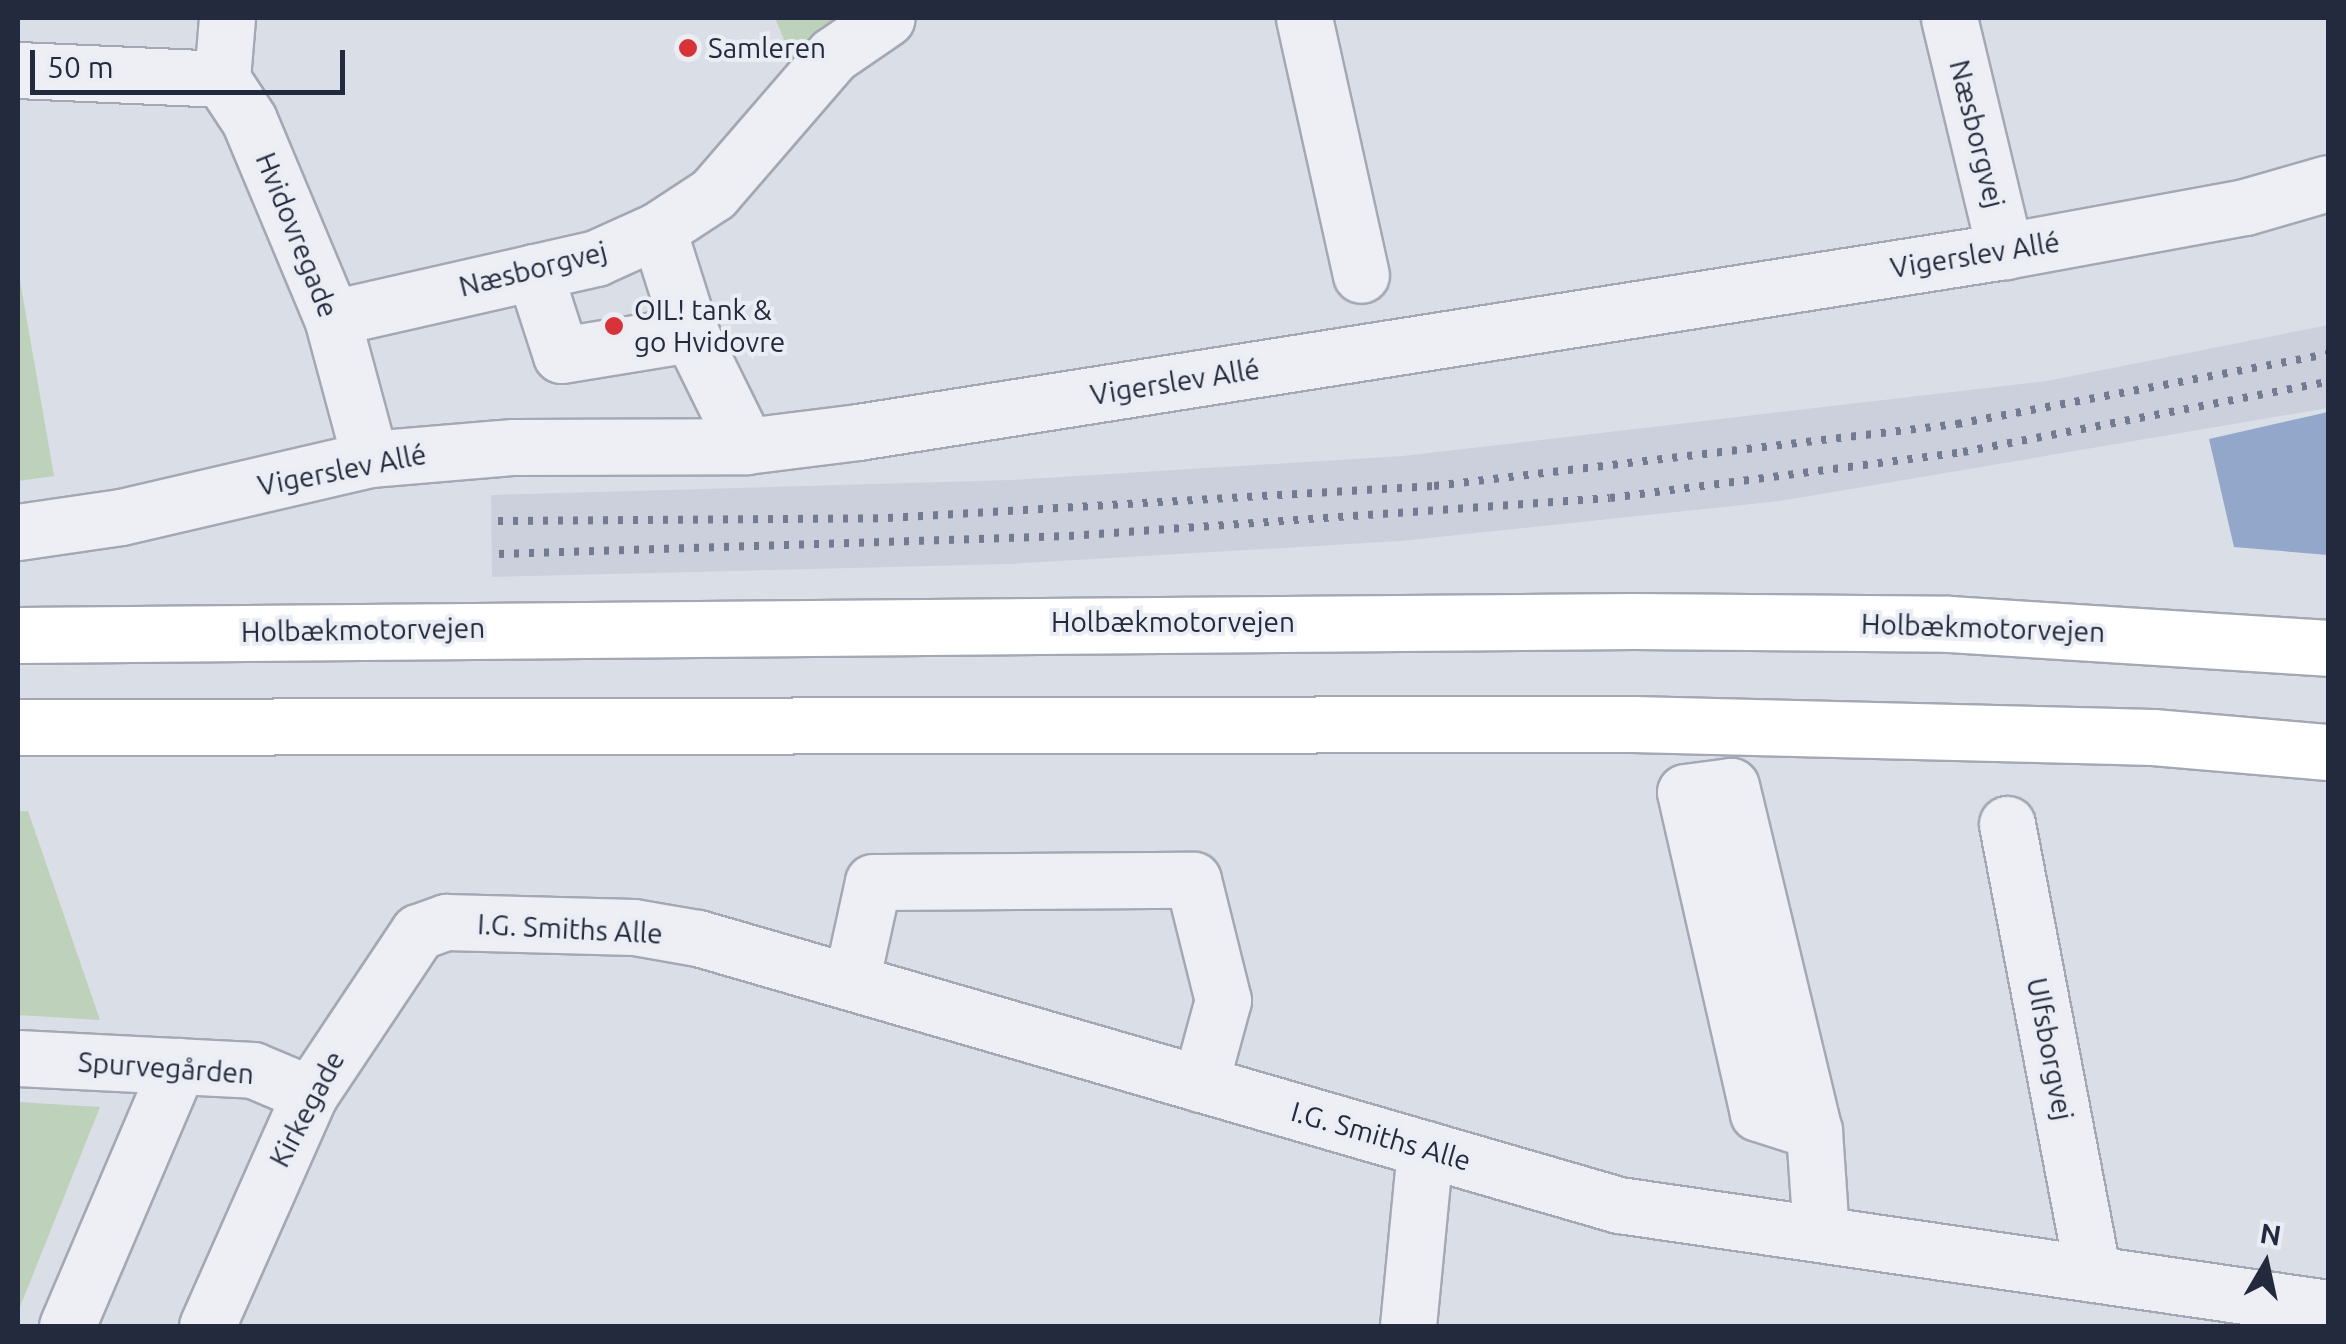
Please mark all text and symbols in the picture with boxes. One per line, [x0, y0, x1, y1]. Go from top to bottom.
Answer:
scale bar [35, 30, 350, 92]
place label: Samleren [708, 31, 826, 65]
marker: Samleren [677, 37, 699, 59]
text: 50 m [47, 50, 114, 84]
street label: Næsborgvej [1942, 56, 2012, 212]
street label: Hvidovregade [249, 148, 345, 322]
street label: Vigerslev Allé [1888, 225, 2062, 285]
street label: Næsborgvej [455, 234, 611, 304]
place label: OIL! tank & go Hvidovre [634, 293, 785, 359]
marker: OIL! tank & go Hvidovre [603, 315, 625, 337]
street label: Vigerslev Allé [1088, 352, 1262, 412]
street label: Vigerslev Allé [255, 437, 429, 503]
street label: Holbækmotorvejen [1051, 605, 1295, 639]
street label: Holbækmotorvejen [1860, 607, 2106, 649]
street label: Holbækmotorvejen [241, 611, 485, 649]
street label: I.G. Smiths Alle [477, 907, 663, 951]
street label: Ulfsborgvej [2020, 975, 2080, 1123]
street label: Spurvegården [77, 1045, 255, 1091]
street label: Kirkegade [262, 1045, 352, 1173]
street label: I.G. Smiths Alle [1287, 1094, 1475, 1178]
north arrow [2216, 1214, 2316, 1314]
text: N [2258, 1217, 2284, 1251]

